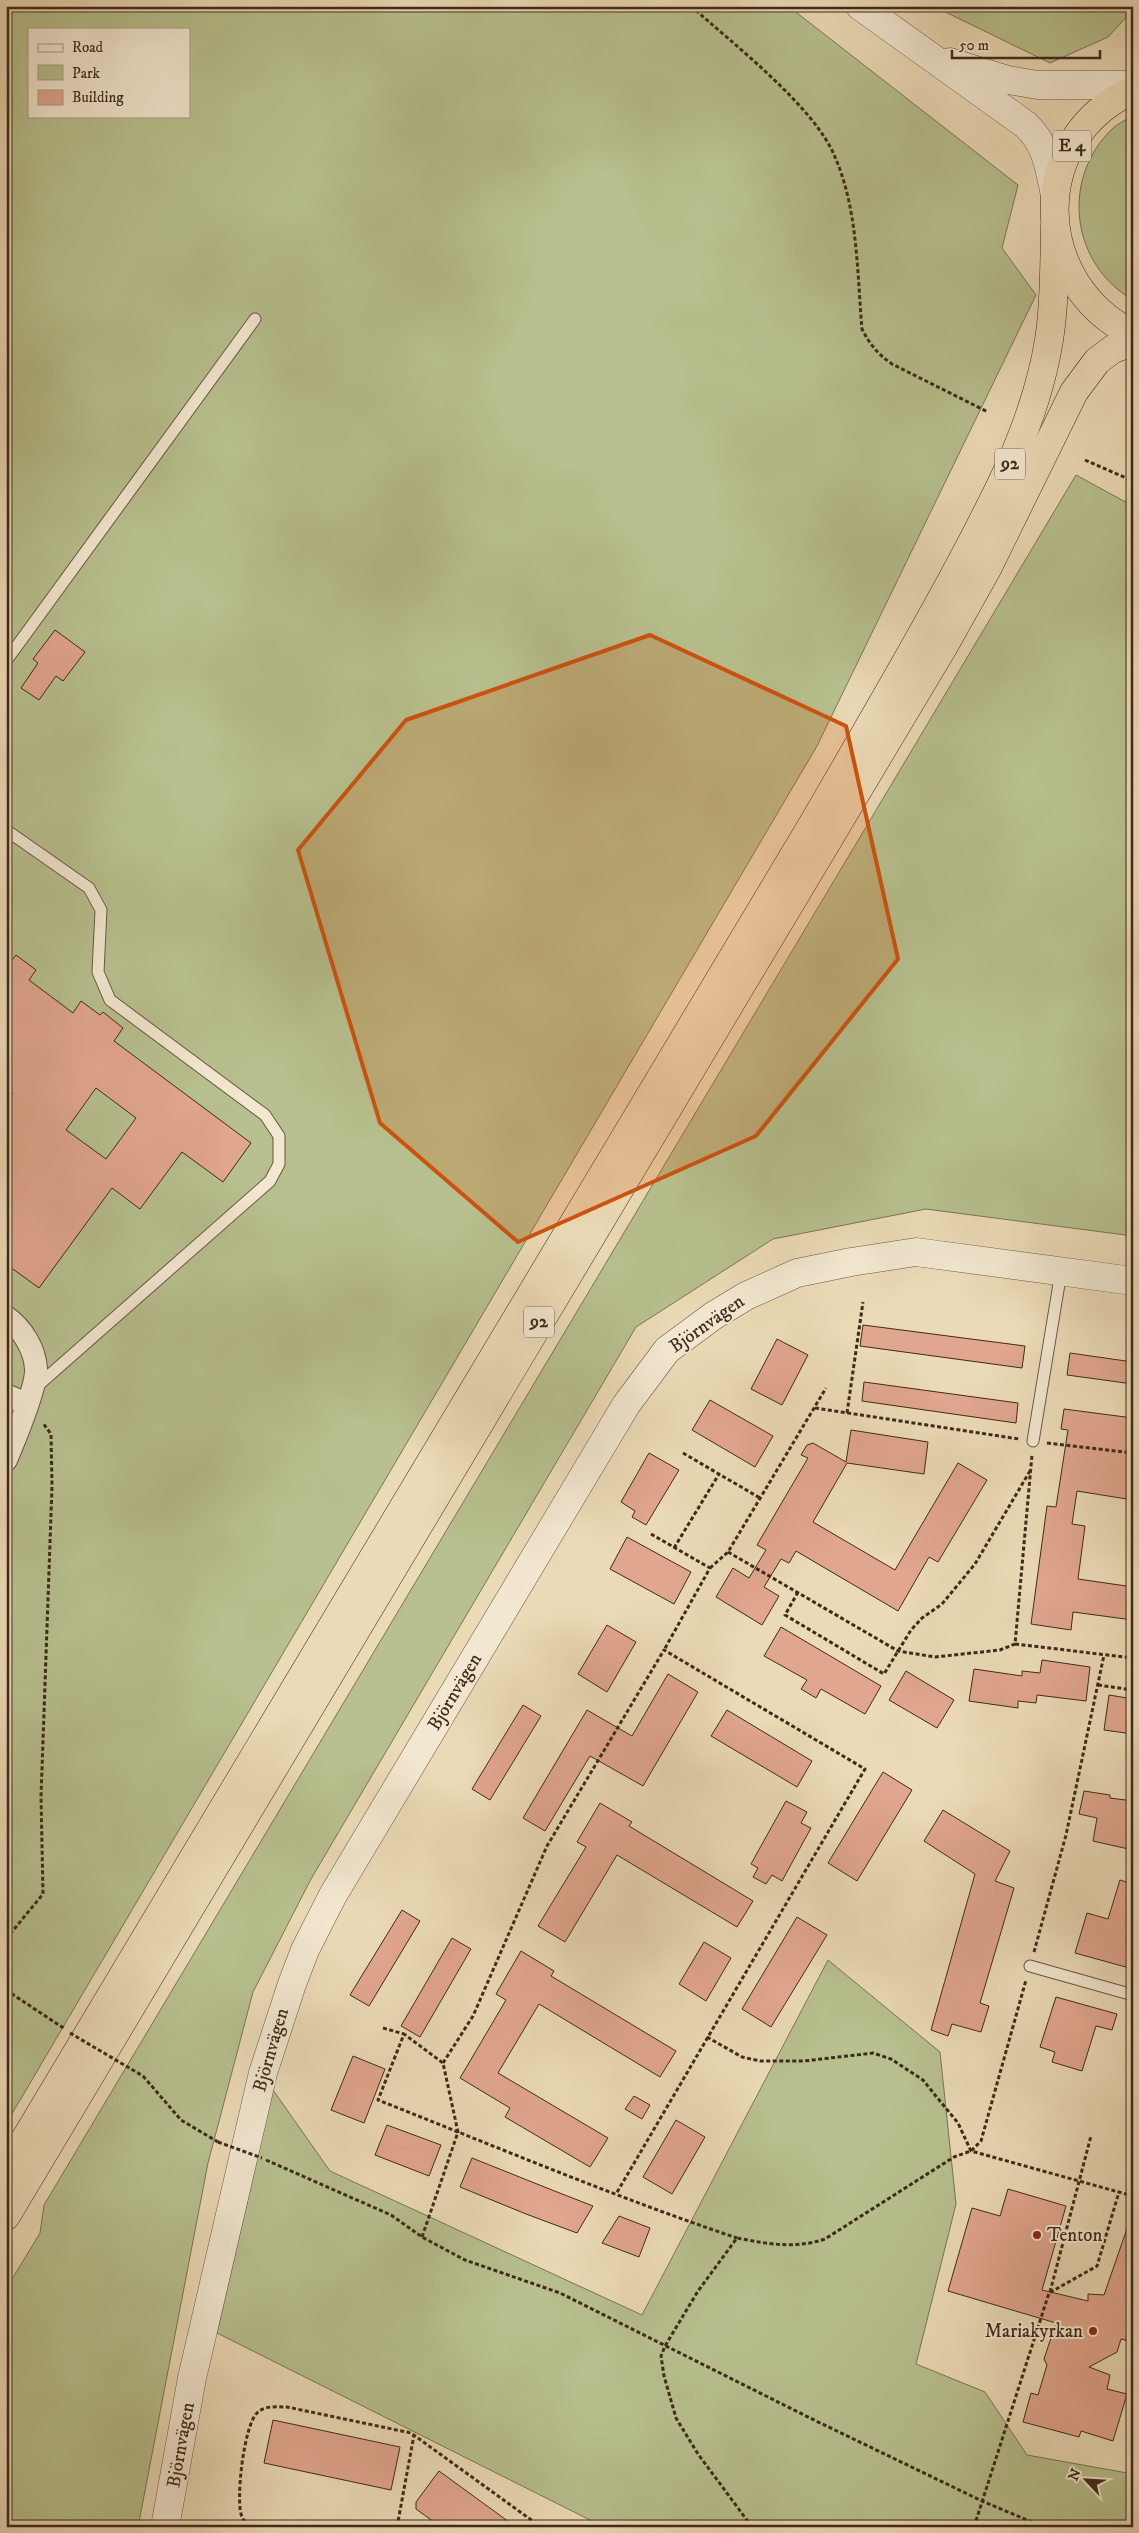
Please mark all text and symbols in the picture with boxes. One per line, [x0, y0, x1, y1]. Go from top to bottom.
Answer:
legend [28, 28, 190, 118]
scale bar [952, 28, 1099, 60]
text: 50 m [959, 36, 989, 55]
text: Road [72, 38, 104, 57]
text: Park [72, 64, 101, 83]
text: Building [72, 88, 124, 107]
road number: E 4 [1053, 130, 1091, 162]
road number: 92 [995, 448, 1025, 479]
street label: Björnvägen [665, 1290, 749, 1358]
road number: 92 [524, 1306, 554, 1338]
street label: Björnvägen [423, 1649, 487, 1735]
street label: Björnvägen [248, 2005, 294, 2095]
place label: Tenton [1047, 2224, 1102, 2247]
marker: Tenton [1031, 2229, 1043, 2241]
place label: Mariakyrkan [985, 2320, 1083, 2343]
marker: Mariakyrkan [1087, 2325, 1099, 2337]
street label: Björnvägen [162, 2401, 200, 2489]
north arrow [1062, 2456, 1112, 2506]
text: N [1065, 2465, 1086, 2484]

